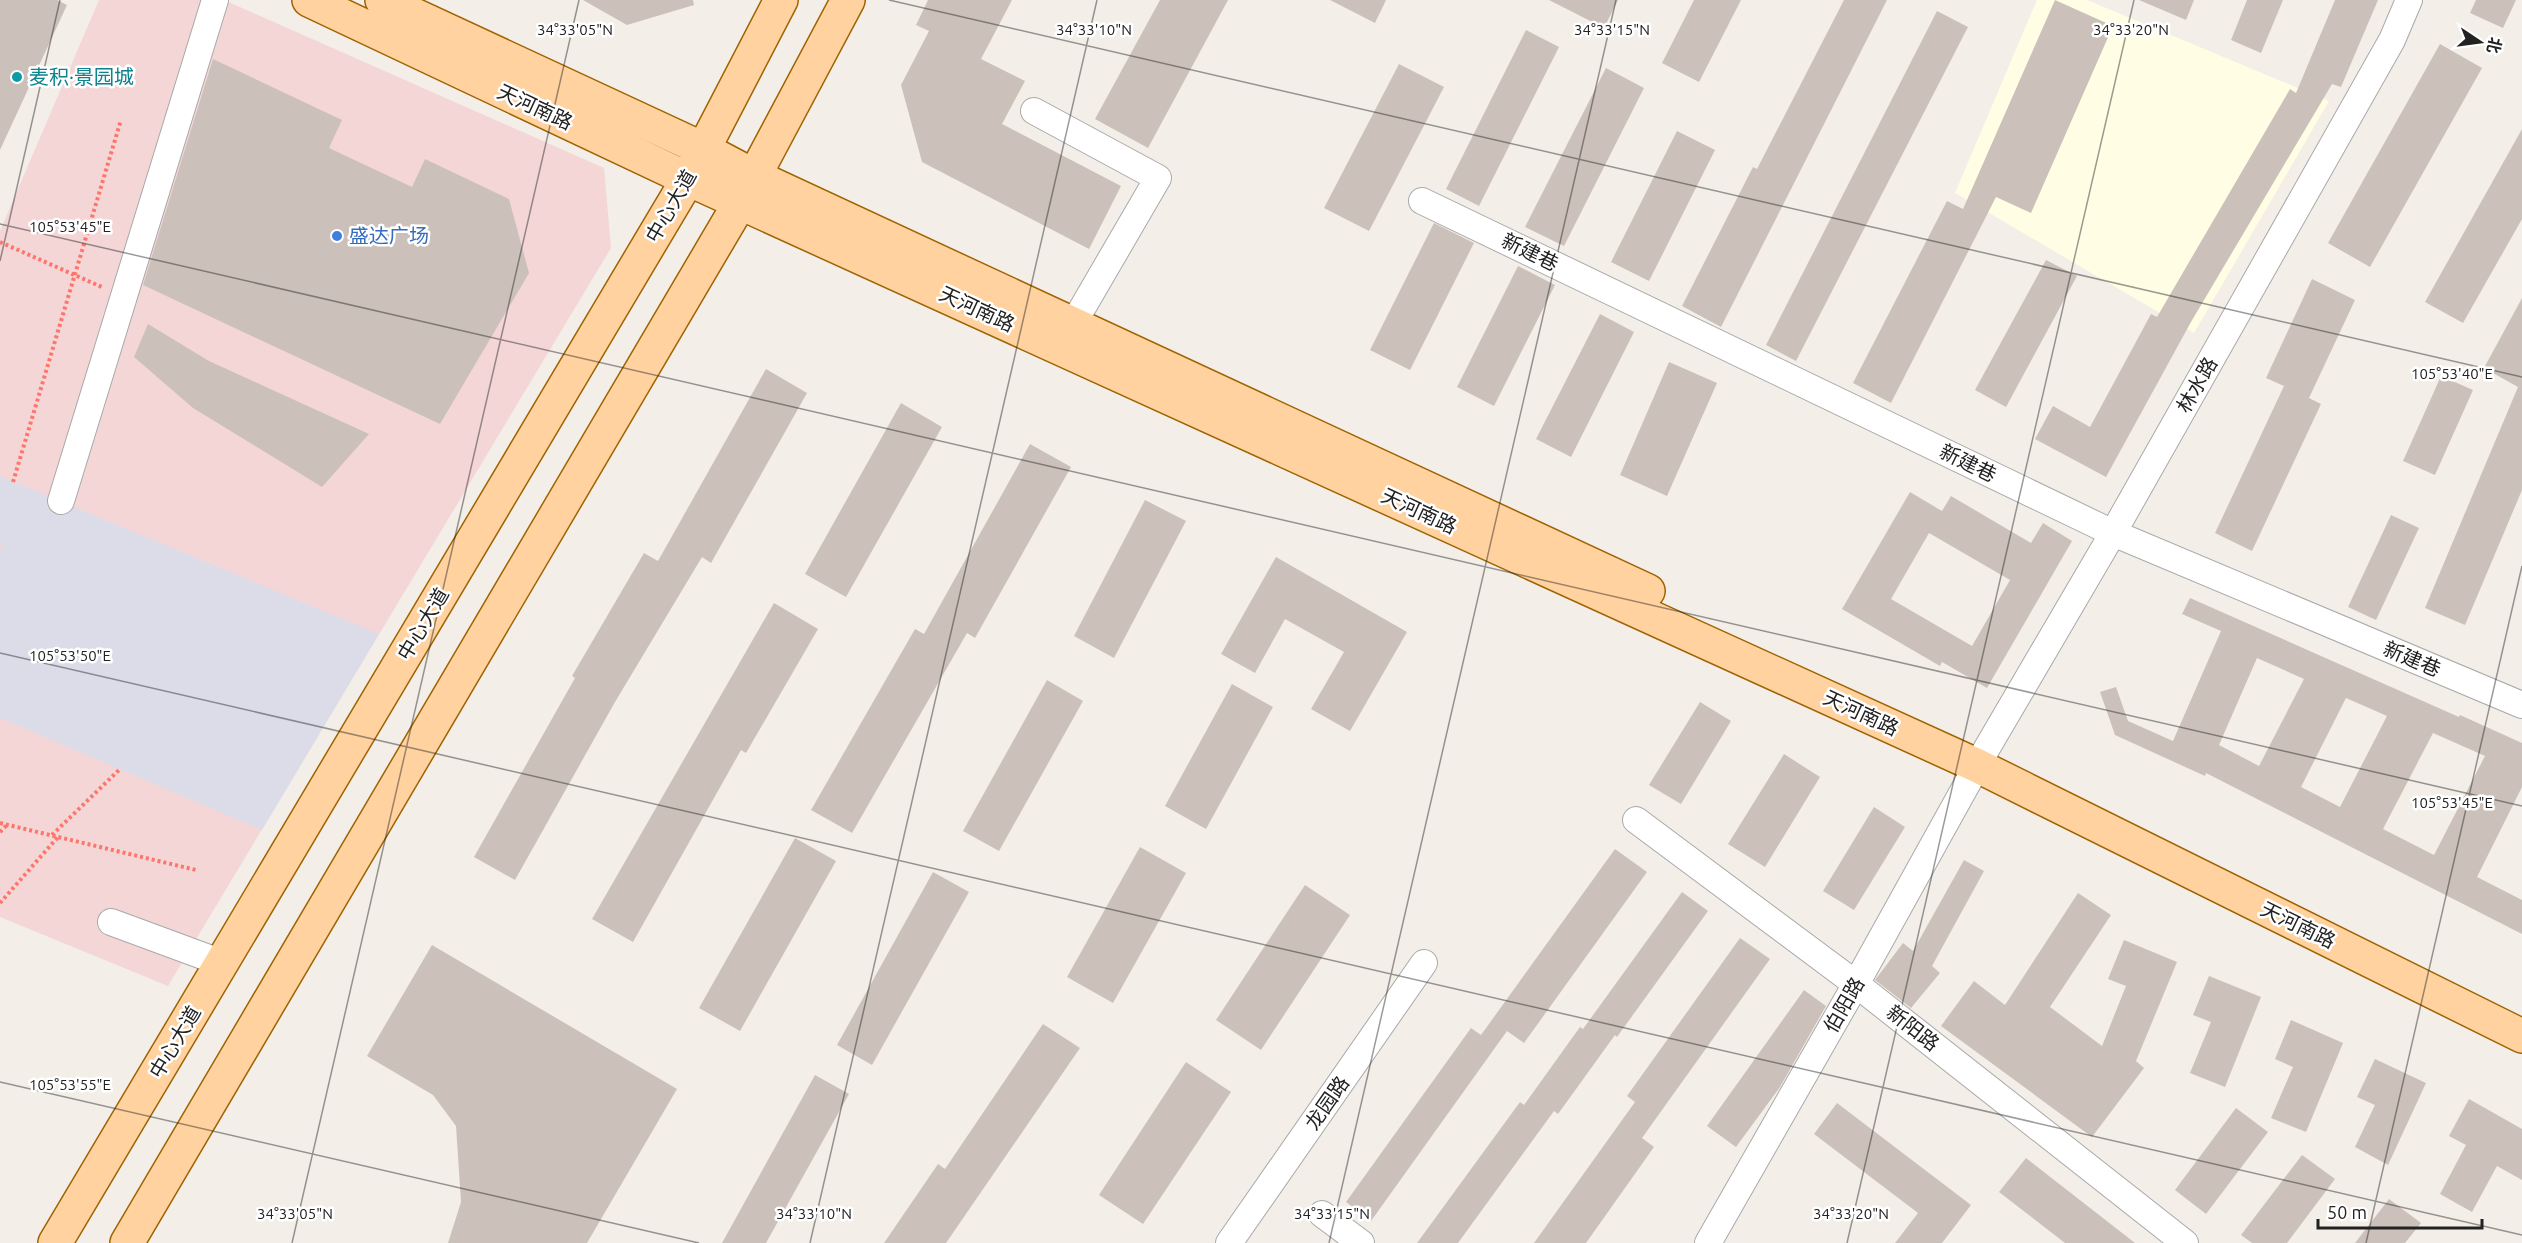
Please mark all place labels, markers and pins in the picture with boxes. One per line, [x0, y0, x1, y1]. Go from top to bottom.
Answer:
place label: 麦积·景园城 [29, 65, 134, 88]
marker: 麦积·景园城 [10, 70, 24, 84]
place label: 盛达广场 [349, 224, 429, 247]
marker: 盛达广场 [330, 229, 344, 243]

